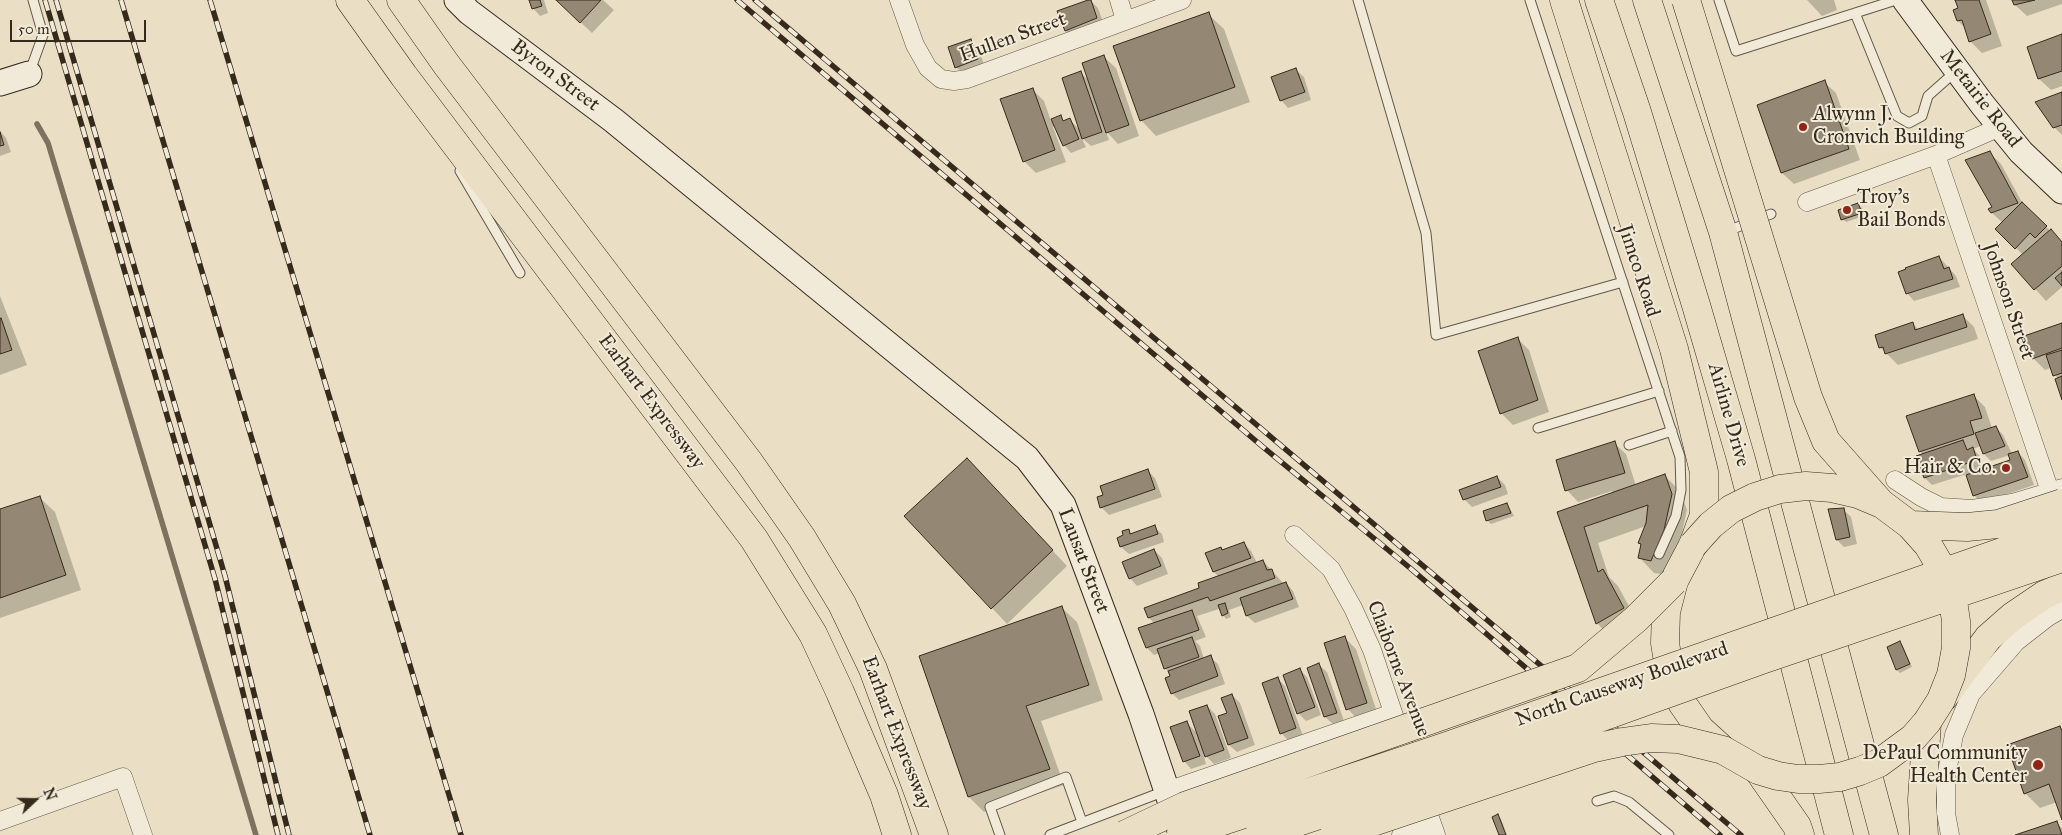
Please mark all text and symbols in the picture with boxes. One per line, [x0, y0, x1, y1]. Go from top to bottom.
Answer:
street label: Hullen Street [956, 8, 1070, 68]
scale bar [12, 10, 149, 42]
text: 50 m [18, 20, 50, 38]
street label: Byron Street [506, 35, 604, 117]
street label: Metairie Road [1934, 45, 2026, 153]
place label: Alwynn J. Cronvich Building [1813, 103, 1964, 150]
marker: Alwynn J. Cronvich Building [1797, 121, 1809, 133]
place label: Troy’s Bail Bonds [1857, 186, 1945, 233]
marker: Troy’s Bail Bonds [1841, 204, 1853, 216]
street label: Jimco Road [1612, 222, 1664, 320]
street label: Johnson Street [1977, 239, 2039, 363]
street label: Earhart Expressway [592, 330, 710, 474]
street label: Airline Drive [1702, 360, 1754, 470]
place label: Hair & Co. [1904, 456, 1996, 480]
marker: Hair & Co. [2000, 462, 2012, 474]
street label: Lausat Street [1052, 505, 1114, 617]
street label: Claiborne Avenue [1361, 598, 1435, 740]
street label: North Causeway Boulevard [1513, 637, 1731, 733]
street label: Earhart Expressway [856, 653, 936, 813]
place label: DePaul Community Health Center [1863, 742, 2027, 789]
marker: DePaul Community Health Center [2031, 758, 2045, 772]
north arrow [10, 775, 60, 825]
text: N [39, 786, 60, 803]

